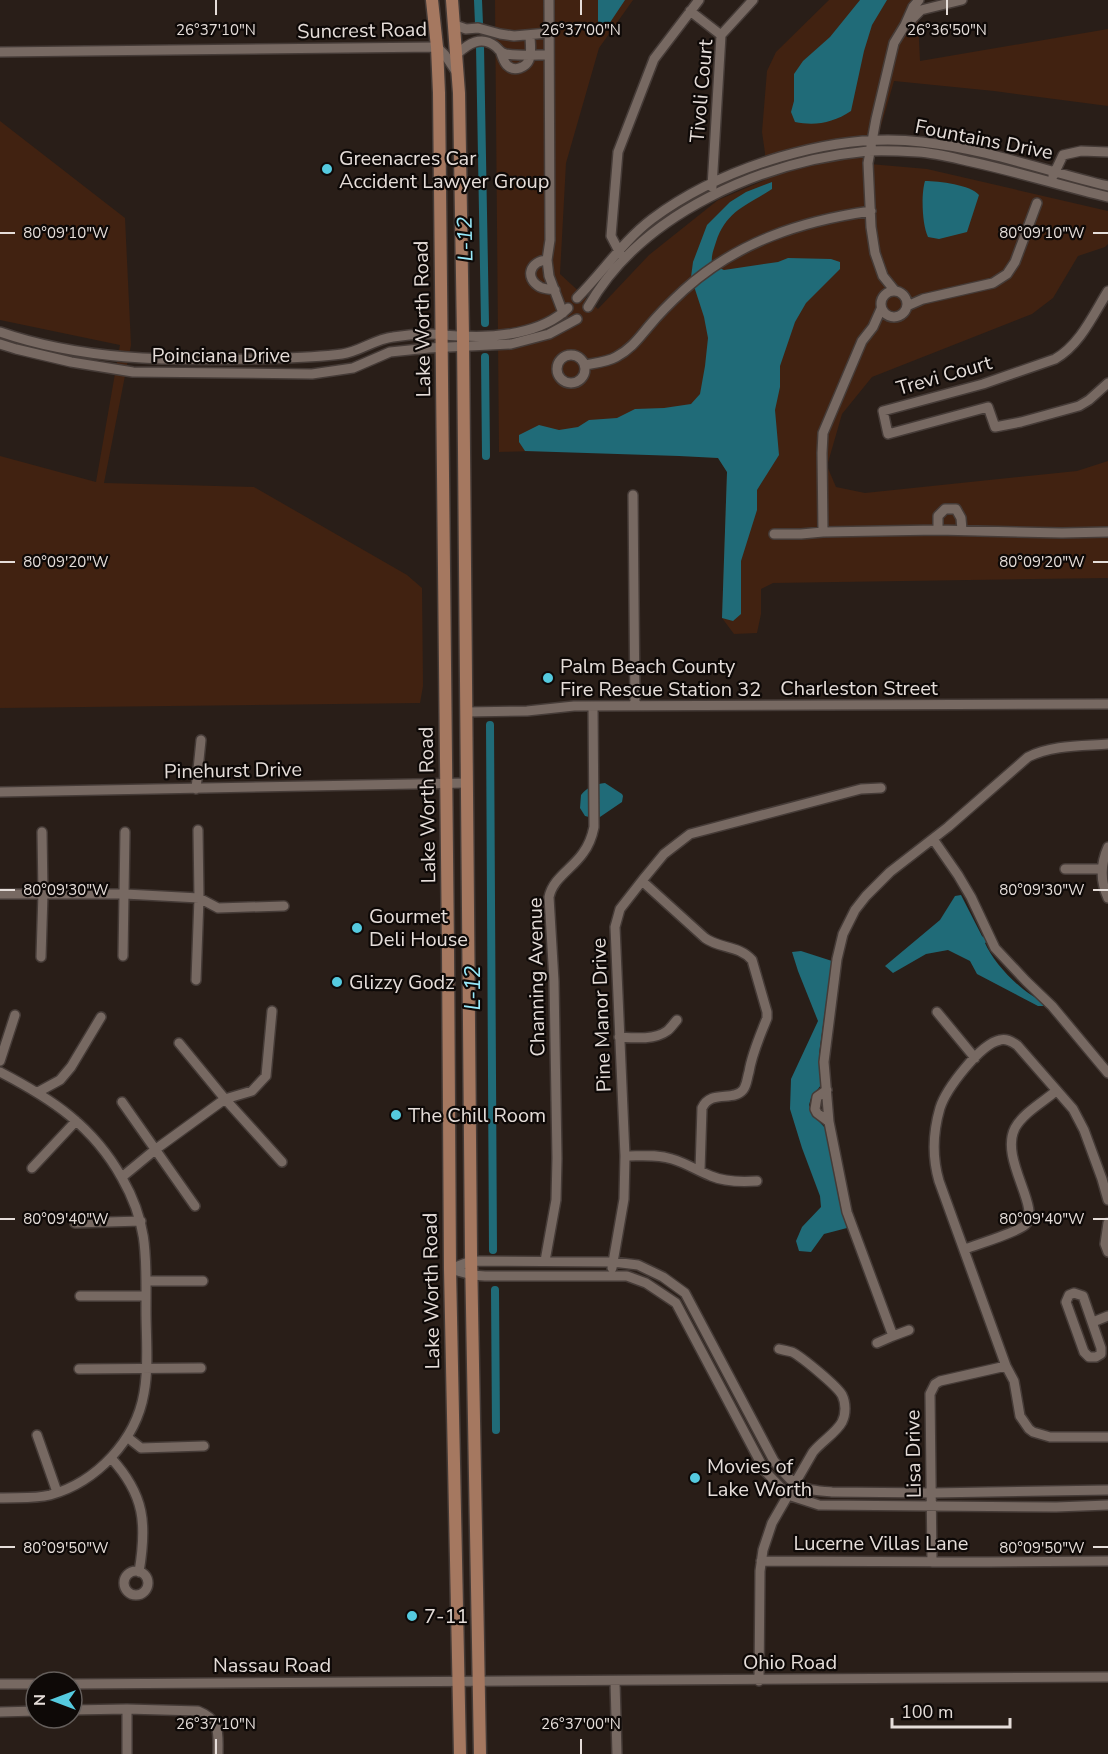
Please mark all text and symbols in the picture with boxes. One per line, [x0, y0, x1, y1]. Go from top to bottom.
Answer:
street label: Suncrest Road [297, 16, 427, 45]
text: 26°37'10"N [176, 20, 256, 40]
text: 26°37'00"N [541, 20, 621, 40]
text: 26°36'50"N [907, 20, 987, 40]
street label: Tivoli Court [684, 37, 720, 144]
street label: Fountains Drive [913, 113, 1055, 166]
place label: Greenacres Car Accident Lawyer Group [339, 145, 549, 195]
marker: Greenacres Car Accident Lawyer Group [320, 162, 334, 176]
water label: L-12 [451, 216, 479, 262]
text: 80°09'10"W [23, 223, 109, 243]
text: 80°09'10"W [999, 223, 1085, 243]
street label: Lake Worth Road [408, 240, 437, 398]
street label: Poinciana Drive [152, 342, 290, 369]
street label: Trevi Court [893, 349, 996, 402]
text: 80°09'20"W [23, 552, 109, 572]
text: 80°09'20"W [999, 552, 1085, 572]
place label: Palm Beach County Fire Rescue Station 32 [560, 653, 761, 703]
marker: Palm Beach County Fire Rescue Station 32 [541, 671, 555, 685]
street label: Charleston Street [780, 675, 939, 702]
street label: Lake Worth Road [413, 726, 442, 884]
street label: Pinehurst Drive [164, 756, 302, 785]
text: 80°09'30"W [23, 880, 109, 900]
text: 80°09'30"W [999, 880, 1085, 900]
street label: Channing Avenue [522, 897, 551, 1057]
place label: Gourmet Deli House [369, 903, 468, 953]
marker: Gourmet Deli House [350, 921, 364, 935]
street label: Pine Manor Drive [585, 937, 618, 1093]
water label: L-12 [459, 966, 487, 1010]
place label: Glizzy Godz [349, 969, 454, 996]
marker: Glizzy Godz [330, 975, 344, 989]
place label: The Chill Room [408, 1102, 546, 1129]
marker: The Chill Room [389, 1108, 403, 1122]
text: 80°09'40"W [23, 1209, 109, 1229]
text: 80°09'40"W [999, 1209, 1085, 1229]
street label: Lake Worth Road [417, 1212, 446, 1370]
street label: Lisa Drive [899, 1410, 928, 1498]
place label: Movies of Lake Worth [707, 1453, 812, 1503]
marker: Movies of Lake Worth [688, 1471, 702, 1485]
street label: Lucerne Villas Lane [794, 1530, 968, 1557]
text: 80°09'50"W [23, 1538, 109, 1558]
text: 80°09'50"W [999, 1538, 1085, 1558]
place label: 7-11 [424, 1603, 468, 1630]
marker: 7-11 [405, 1609, 419, 1623]
street label: Ohio Road [743, 1649, 837, 1676]
street label: Nassau Road [213, 1652, 331, 1679]
north arrow [24, 1670, 84, 1730]
scale bar [892, 1691, 1010, 1729]
text: N [29, 1694, 51, 1706]
text: 100 m [901, 1700, 953, 1724]
text: 26°37'10"N [176, 1714, 256, 1734]
text: 26°37'00"N [541, 1714, 621, 1734]

